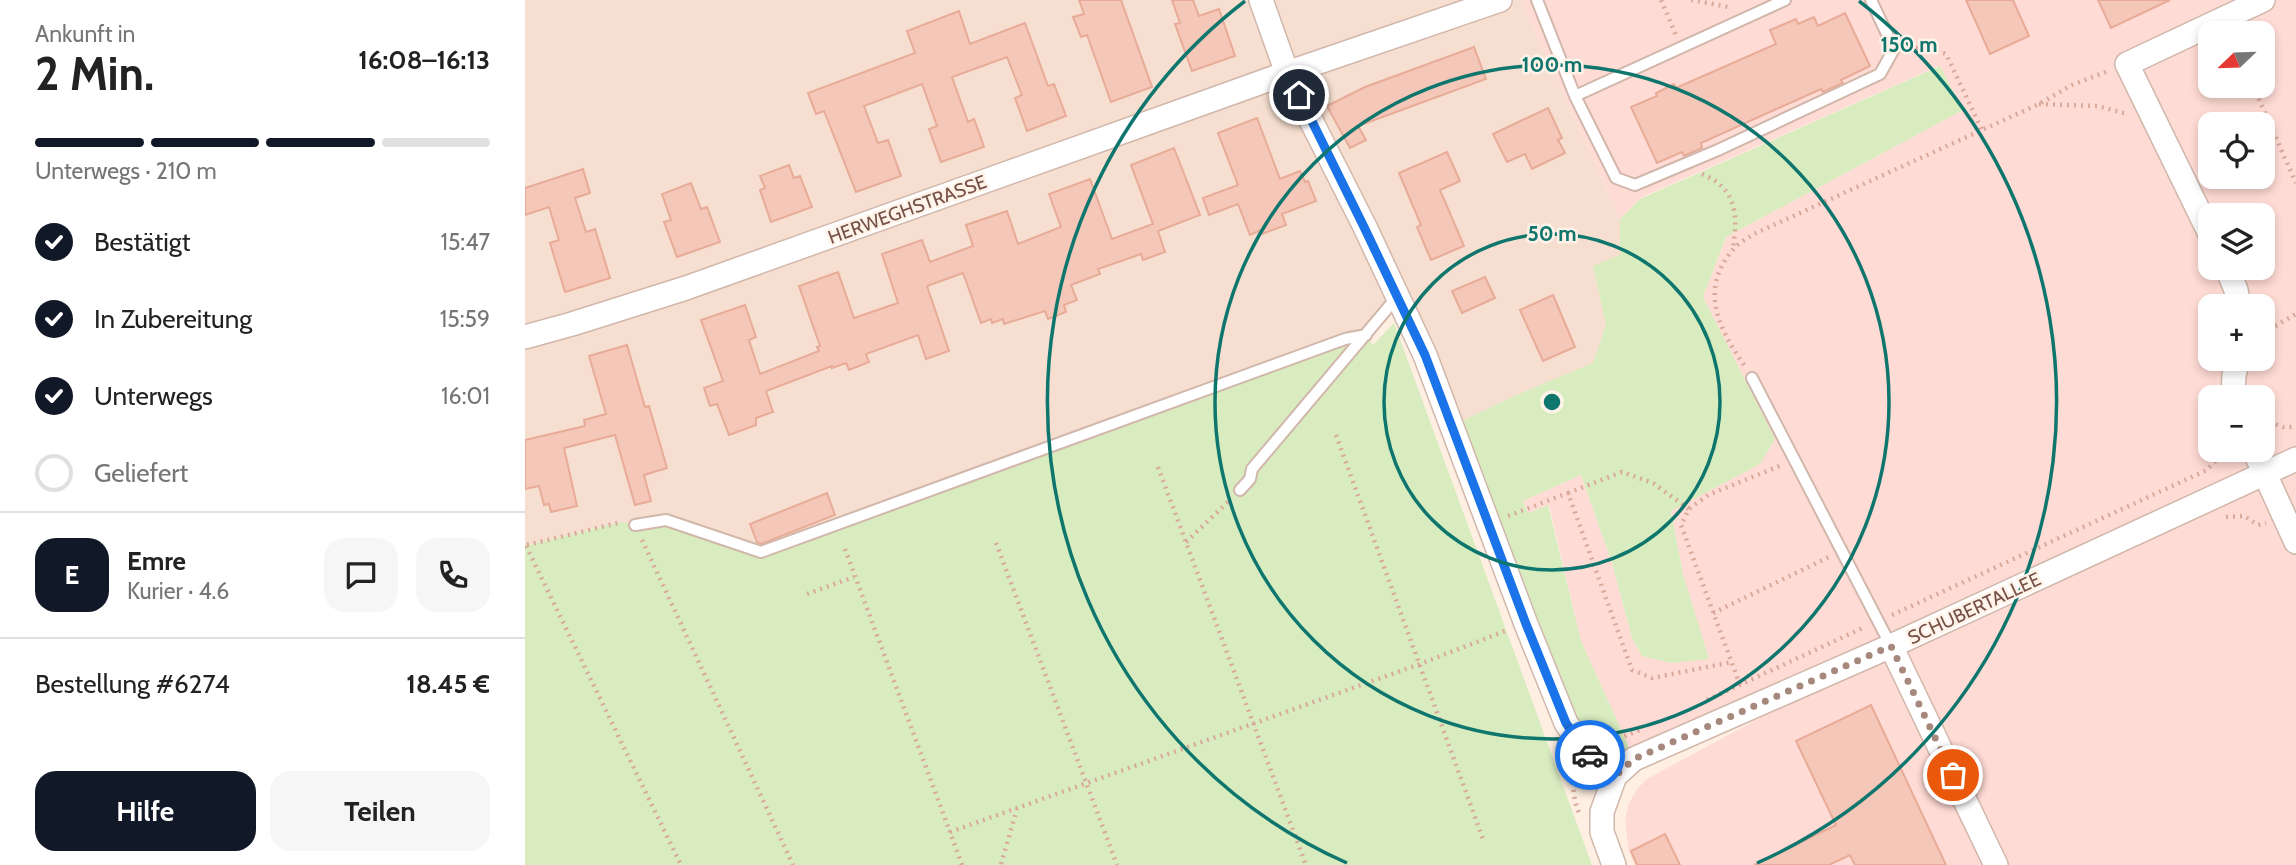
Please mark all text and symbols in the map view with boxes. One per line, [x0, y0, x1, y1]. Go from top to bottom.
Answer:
text: Ankunft in [35, 20, 135, 48]
north arrow [2198, 21, 2275, 98]
map controls [2198, 21, 2275, 462]
text: 150 m [1881, 32, 1937, 57]
text: 16:08–16:13 [358, 44, 490, 76]
text: 2 Min. [35, 46, 154, 102]
text: 100 m [1522, 52, 1582, 77]
pin [1269, 65, 1329, 125]
icon: home [1280, 76, 1318, 114]
button: locate [2198, 112, 2275, 189]
text: Unterwegs · 210 m [35, 157, 217, 185]
street label: HERWEGHSTRASSE [825, 170, 990, 249]
button: layers [2198, 203, 2275, 280]
text: 50 m [1527, 221, 1577, 246]
icon: check [35, 223, 73, 261]
text: Bestätigt [94, 226, 191, 258]
text: 15:47 [440, 228, 490, 256]
button: + [2198, 294, 2275, 371]
icon: check [35, 300, 73, 338]
text: In Zubereitung [94, 303, 252, 335]
text: 15:59 [440, 305, 490, 333]
icon: check [35, 377, 73, 415]
text: Unterwegs [94, 380, 213, 412]
text: 16:01 [441, 382, 490, 410]
button: − [2198, 385, 2275, 462]
centre of rings [1540, 390, 1564, 414]
text: Geliefert [94, 457, 188, 489]
button: chat [324, 538, 398, 612]
button: phone [416, 538, 490, 612]
text: Emre [127, 545, 186, 577]
text: E [65, 559, 79, 591]
street label: SCHUBERTALLEE [1904, 568, 2044, 649]
text: Kurier · 4.6 [127, 577, 229, 605]
text: Bestellung #6274 [35, 668, 230, 700]
text: 18.45 € [406, 668, 490, 700]
courier [1555, 720, 1625, 790]
icon: car [1571, 736, 1609, 774]
pin [1923, 745, 1983, 805]
icon: bag [1934, 756, 1972, 794]
button: Hilfe [35, 771, 256, 851]
button: Teilen [270, 771, 490, 851]

